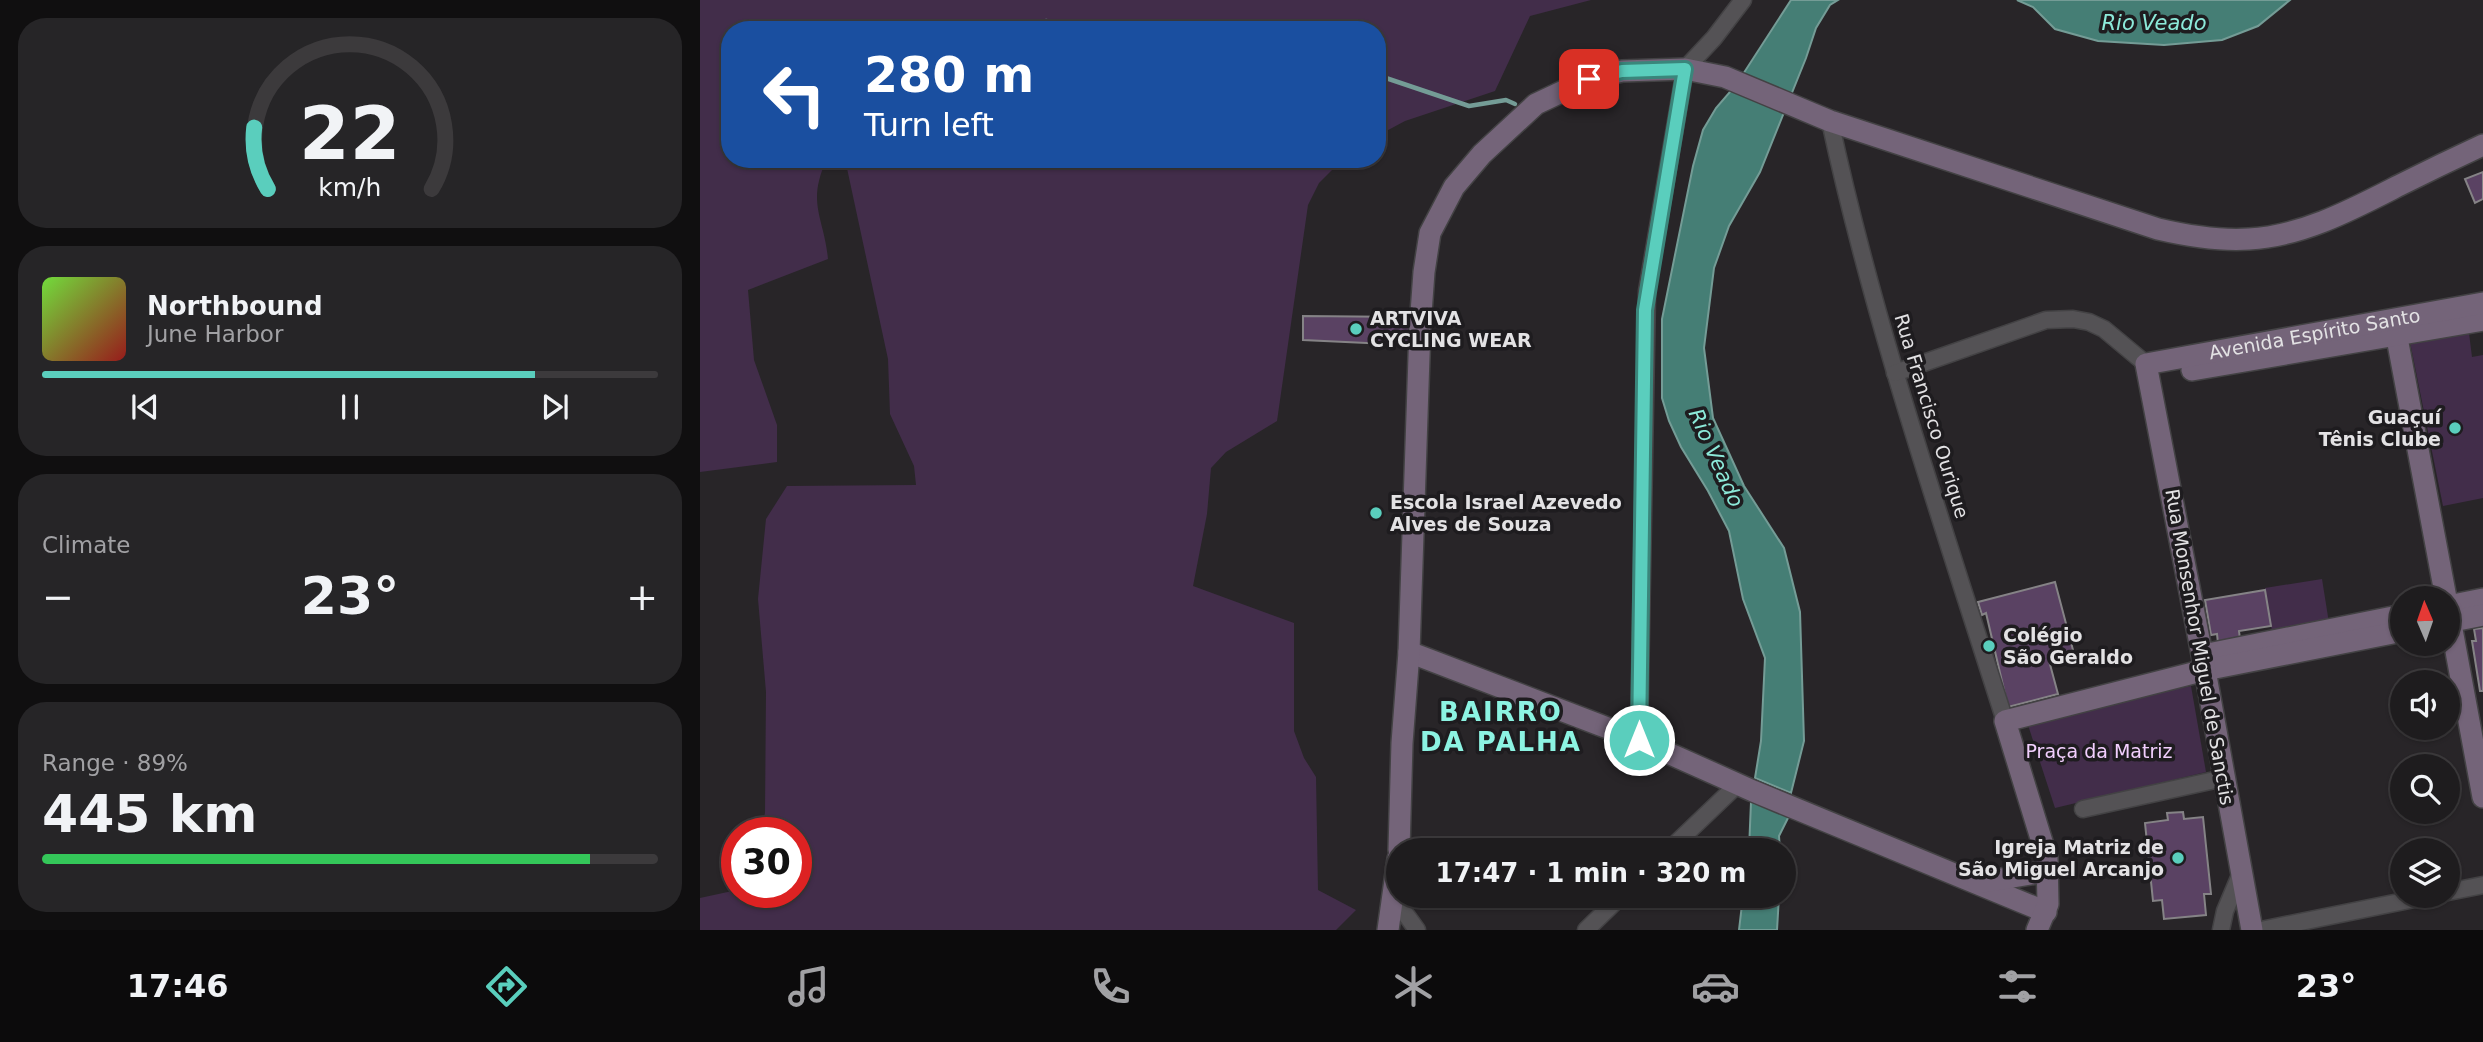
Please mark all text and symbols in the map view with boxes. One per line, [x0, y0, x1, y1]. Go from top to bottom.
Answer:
water label: Rio Veado [2101, 11, 2207, 35]
text: 280 m [864, 47, 1034, 104]
icon: left [749, 49, 840, 140]
pin [1559, 49, 1619, 109]
icon: arrive [1570, 60, 1608, 98]
text: 22 [299, 91, 401, 176]
text: Turn left [864, 106, 994, 144]
text: km/h [318, 173, 382, 202]
text: Northbound [147, 291, 323, 321]
street label: Avenida Espírito Santo [2207, 304, 2422, 363]
place label: ARTVIVA CYCLING WEAR [1370, 307, 1532, 351]
street label: Rua Francisco Ourique [1890, 311, 1974, 521]
text: June Harbor [147, 321, 283, 347]
marker: ARTVIVA CYCLING WEAR [1348, 321, 1364, 337]
icon: previous [126, 388, 164, 426]
icon: pause [331, 388, 369, 426]
icon: next [536, 388, 574, 426]
water label: Rio Veado [1684, 405, 1748, 511]
place label: Guaçuí Tênis Clube [2319, 406, 2442, 450]
marker: Guaçuí Tênis Clube [2447, 420, 2463, 436]
street label: Rua Monsenhor Miguel de Sanctis [2161, 487, 2239, 807]
place label: Escola Israel Azevedo Alves de Souza [1390, 491, 1622, 535]
marker: Escola Israel Azevedo Alves de Souza [1368, 505, 1384, 521]
text: Climate [42, 532, 131, 558]
text: 23° [301, 566, 399, 626]
text: − [42, 575, 74, 619]
text: + [626, 575, 658, 619]
north arrow [2390, 586, 2460, 656]
map controls [2390, 586, 2460, 908]
place label: Colégio São Geraldo [2003, 624, 2133, 668]
marker: Colégio São Geraldo [1981, 638, 1997, 654]
button: sound [2390, 670, 2460, 740]
district label: BAIRRO DA PALHA [1420, 697, 1582, 757]
position arrow [1602, 703, 1676, 777]
park label: Praça da Matriz [2026, 740, 2173, 762]
text: Range · 89% [42, 750, 188, 776]
button: search [2390, 754, 2460, 824]
text: 445 km [42, 784, 257, 844]
speed limit sign: 30 [721, 817, 812, 908]
place label: Igreja Matriz de São Miguel Arcanjo [1958, 836, 2164, 880]
button: layers [2390, 838, 2460, 908]
marker: Igreja Matriz de São Miguel Arcanjo [2170, 850, 2186, 866]
text: 17:47 · 1 min · 320 m [1436, 858, 1746, 888]
icon: directions [482, 962, 531, 1011]
icon: music [784, 962, 833, 1011]
icon: phone [1086, 962, 1135, 1011]
icon: climate [1389, 962, 1438, 1011]
icon: car [1691, 962, 1740, 1011]
icon: filters [1993, 962, 2042, 1011]
text: 17:46 [127, 967, 229, 1005]
text: 23° [2296, 967, 2356, 1005]

